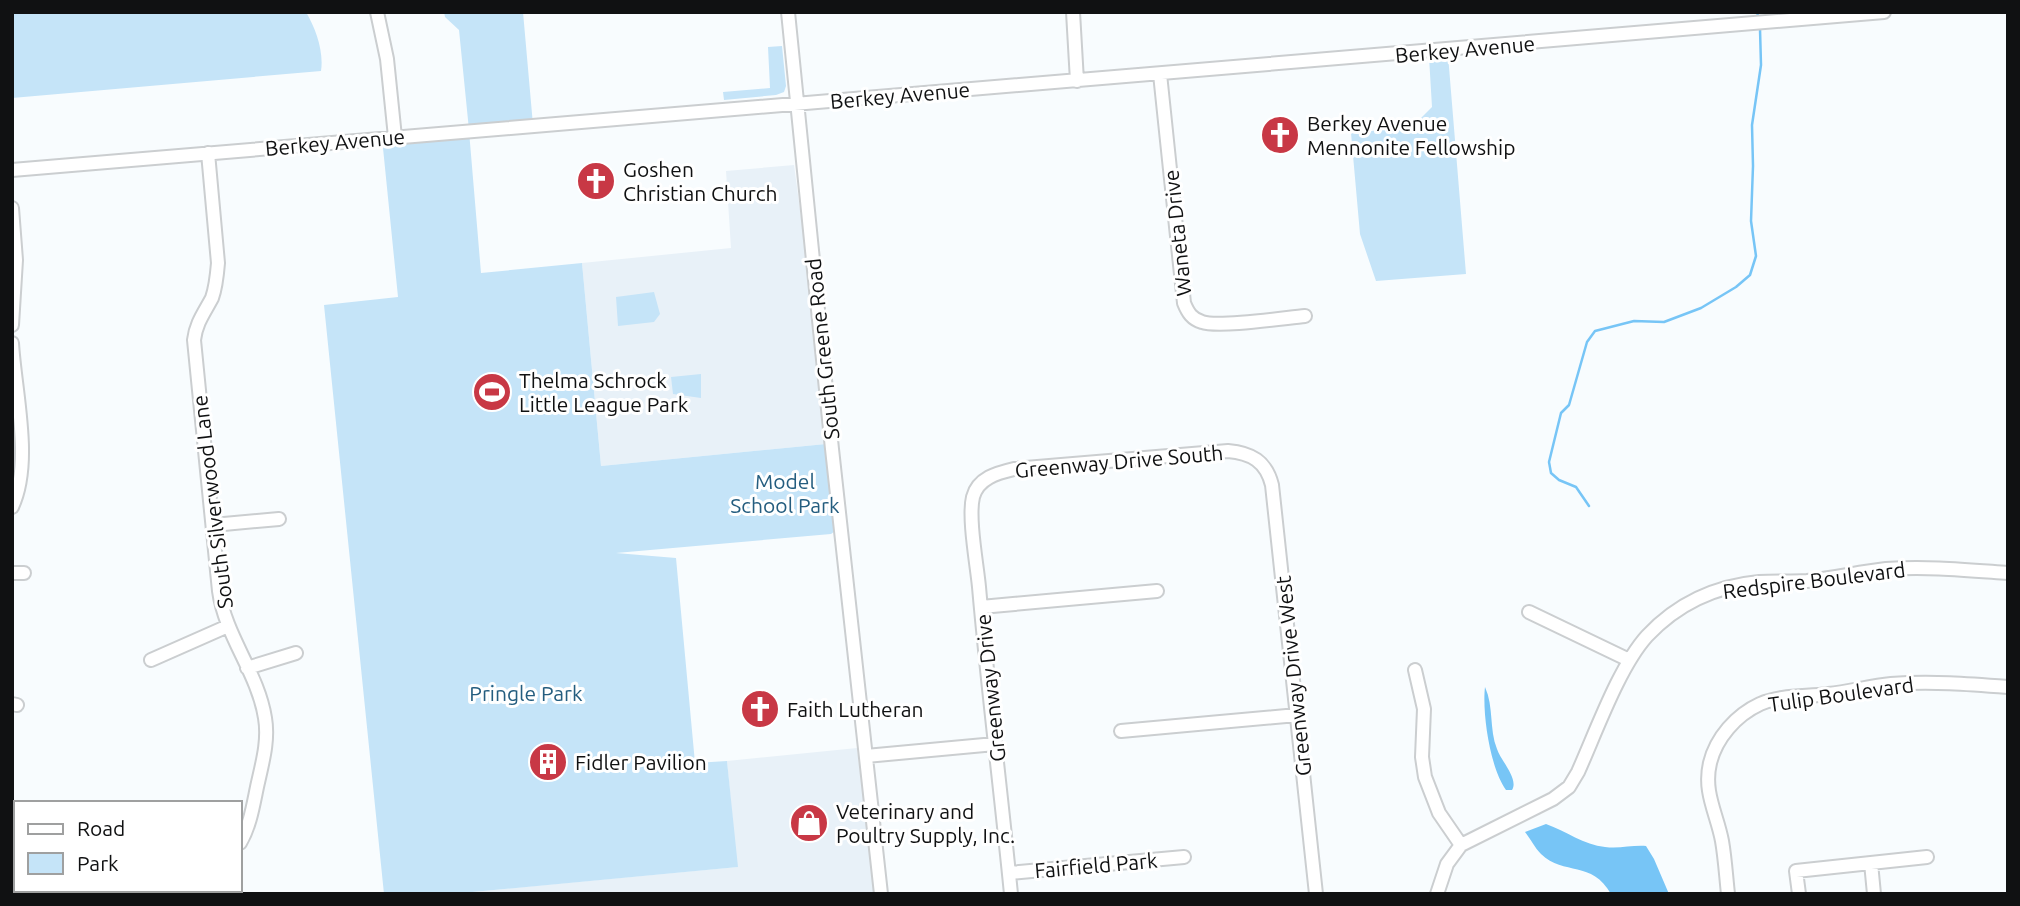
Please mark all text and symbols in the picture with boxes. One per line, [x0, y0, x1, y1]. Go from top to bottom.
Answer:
street label: Berkey Avenue [1394, 31, 1536, 67]
street label: Berkey Avenue [829, 77, 971, 113]
place label: Berkey Avenue Mennonite Fellowship [1307, 111, 1516, 159]
church icon: Berkey Avenue Mennonite Fellowship [1259, 114, 1301, 156]
street label: Berkey Avenue [264, 124, 406, 160]
place label: Goshen Christian Church [623, 157, 778, 205]
church icon: Goshen Christian Church [575, 160, 617, 202]
street label: Waneta Drive [1158, 169, 1196, 297]
street label: South Greene Road [801, 257, 843, 441]
place label: Thelma Schrock Little League Park [519, 368, 689, 416]
sports icon: Thelma Schrock Little League Park [471, 371, 513, 413]
street label: South Silverwood Lane [187, 394, 237, 610]
street label: Greenway Drive South [1014, 440, 1224, 482]
park label: Model School Park [730, 469, 840, 517]
street label: Redspire Boulevard [1721, 557, 1907, 603]
street label: Greenway Drive West [1271, 575, 1315, 777]
street label: Greenway Drive [970, 613, 1010, 763]
street label: Tulip Boulevard [1767, 672, 1915, 716]
park label: Pringle Park [469, 681, 583, 705]
church icon: Faith Lutheran [739, 688, 781, 730]
place label: Faith Lutheran [787, 697, 923, 721]
building icon: Fidler Pavilion [527, 741, 569, 783]
place label: Fidler Pavilion [575, 750, 707, 774]
place label: Veterinary and Poultry Supply, Inc. [836, 799, 1015, 847]
legend [14, 801, 242, 892]
shop icon: Veterinary and Poultry Supply, Inc. [788, 802, 830, 844]
text: Road [77, 816, 125, 840]
street label: Fairfield Park [1034, 848, 1159, 882]
text: Park [77, 851, 119, 875]

